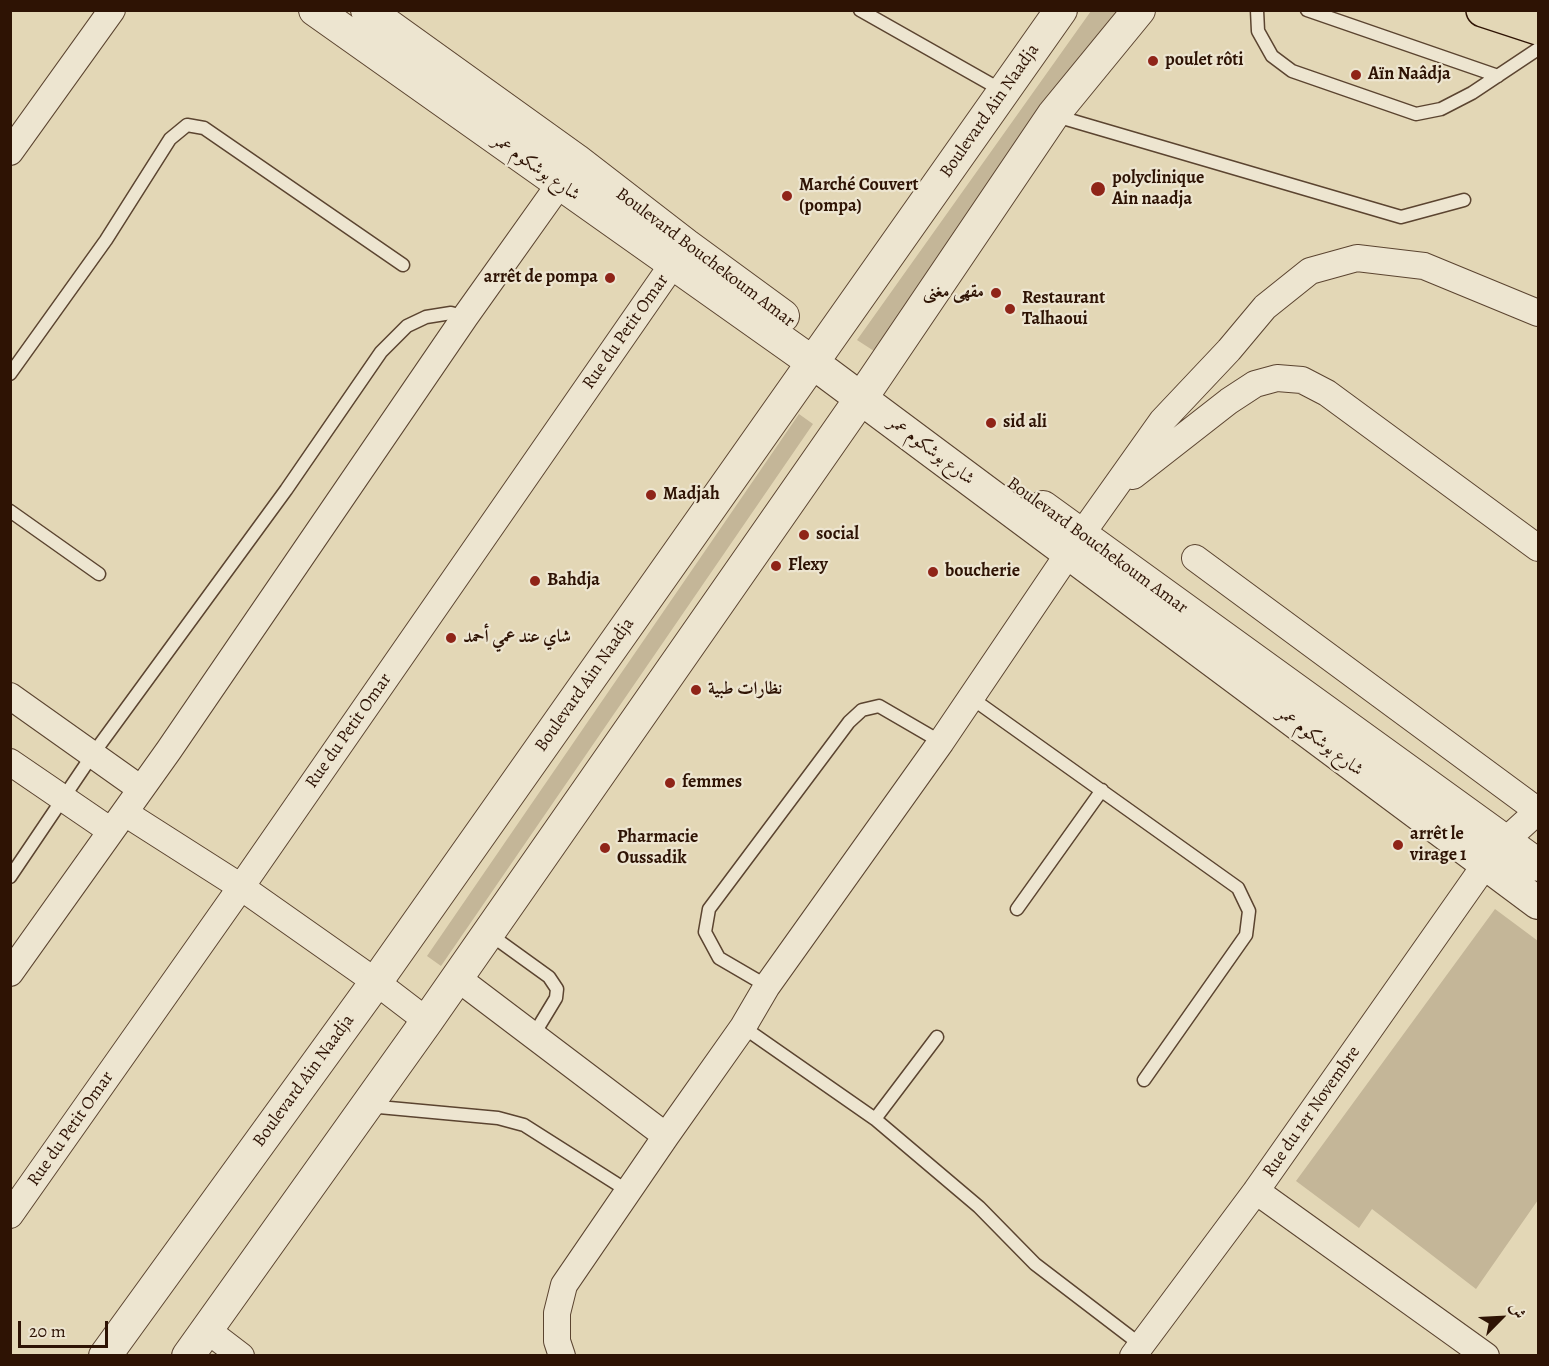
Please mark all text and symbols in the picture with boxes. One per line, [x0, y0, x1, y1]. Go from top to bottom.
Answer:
street label: Boulevard Ain Naadja [936, 40, 1044, 182]
place label: poulet rôti [1165, 50, 1243, 72]
marker: poulet rôti [1146, 54, 1160, 68]
place label: Aïn Naâdja [1368, 64, 1451, 86]
marker: Aïn Naâdja [1349, 68, 1363, 82]
street label: شارع بوشكوم عمر [488, 130, 584, 206]
place label: polyclinique Ain naadja [1112, 168, 1204, 210]
place label: Marché Couvert (pompa) [799, 175, 919, 218]
marker: polyclinique Ain naadja [1089, 180, 1107, 198]
street label: Boulevard Bouchekoum Amar [611, 184, 799, 332]
marker: Marché Couvert (pompa) [780, 189, 794, 203]
place label: arrêt de pompa [484, 267, 598, 289]
street label: Rue du Petit Omar [578, 270, 674, 394]
marker: arrêt de pompa [603, 271, 617, 285]
place label: مقهى مغنى [923, 282, 984, 304]
marker: مقهى مغنى [989, 286, 1003, 300]
place label: Restaurant Talhaoui [1022, 288, 1105, 330]
marker: Restaurant Talhaoui [1003, 302, 1017, 316]
street label: شارع بوشكوم عمر [884, 412, 978, 490]
place label: sid ali [1003, 412, 1047, 434]
marker: sid ali [984, 416, 998, 430]
street label: Boulevard Bouchekoum Amar [1002, 473, 1192, 619]
place label: Madjah [663, 484, 720, 506]
marker: Madjah [644, 488, 658, 502]
place label: social [816, 524, 859, 546]
marker: social [797, 528, 811, 542]
place label: Flexy [788, 555, 828, 577]
marker: Flexy [769, 559, 783, 573]
place label: boucherie [945, 561, 1020, 583]
marker: boucherie [926, 565, 940, 579]
place label: Bahdja [547, 570, 600, 592]
marker: Bahdja [528, 574, 542, 588]
street label: Boulevard Ain Naadja [531, 614, 639, 756]
place label: شاي عند عمي أحمد [463, 627, 571, 649]
marker: شاي عند عمي أحمد [444, 631, 458, 645]
street label: Rue du Petit Omar [301, 669, 397, 793]
place label: نظارات طبية [708, 679, 782, 701]
marker: نظارات طبية [689, 683, 703, 697]
street label: شارع بوشكوم عمر [1273, 703, 1367, 781]
place label: femmes [682, 772, 742, 794]
marker: femmes [663, 776, 677, 790]
place label: arrêt le virage 1 [1410, 824, 1467, 866]
place label: Pharmacie Oussadik [617, 827, 698, 870]
marker: arrêt le virage 1 [1391, 838, 1405, 852]
marker: Pharmacie Oussadik [598, 841, 612, 855]
street label: Boulevard Ain Naadja [249, 1011, 359, 1151]
street label: Rue du 1er Novembre [1259, 1042, 1365, 1182]
street label: Rue du Petit Omar [23, 1067, 119, 1191]
north arrow [1471, 1288, 1531, 1348]
text: ش [1504, 1299, 1531, 1322]
scale bar [21, 1309, 111, 1347]
text: 20 m [29, 1319, 66, 1343]

